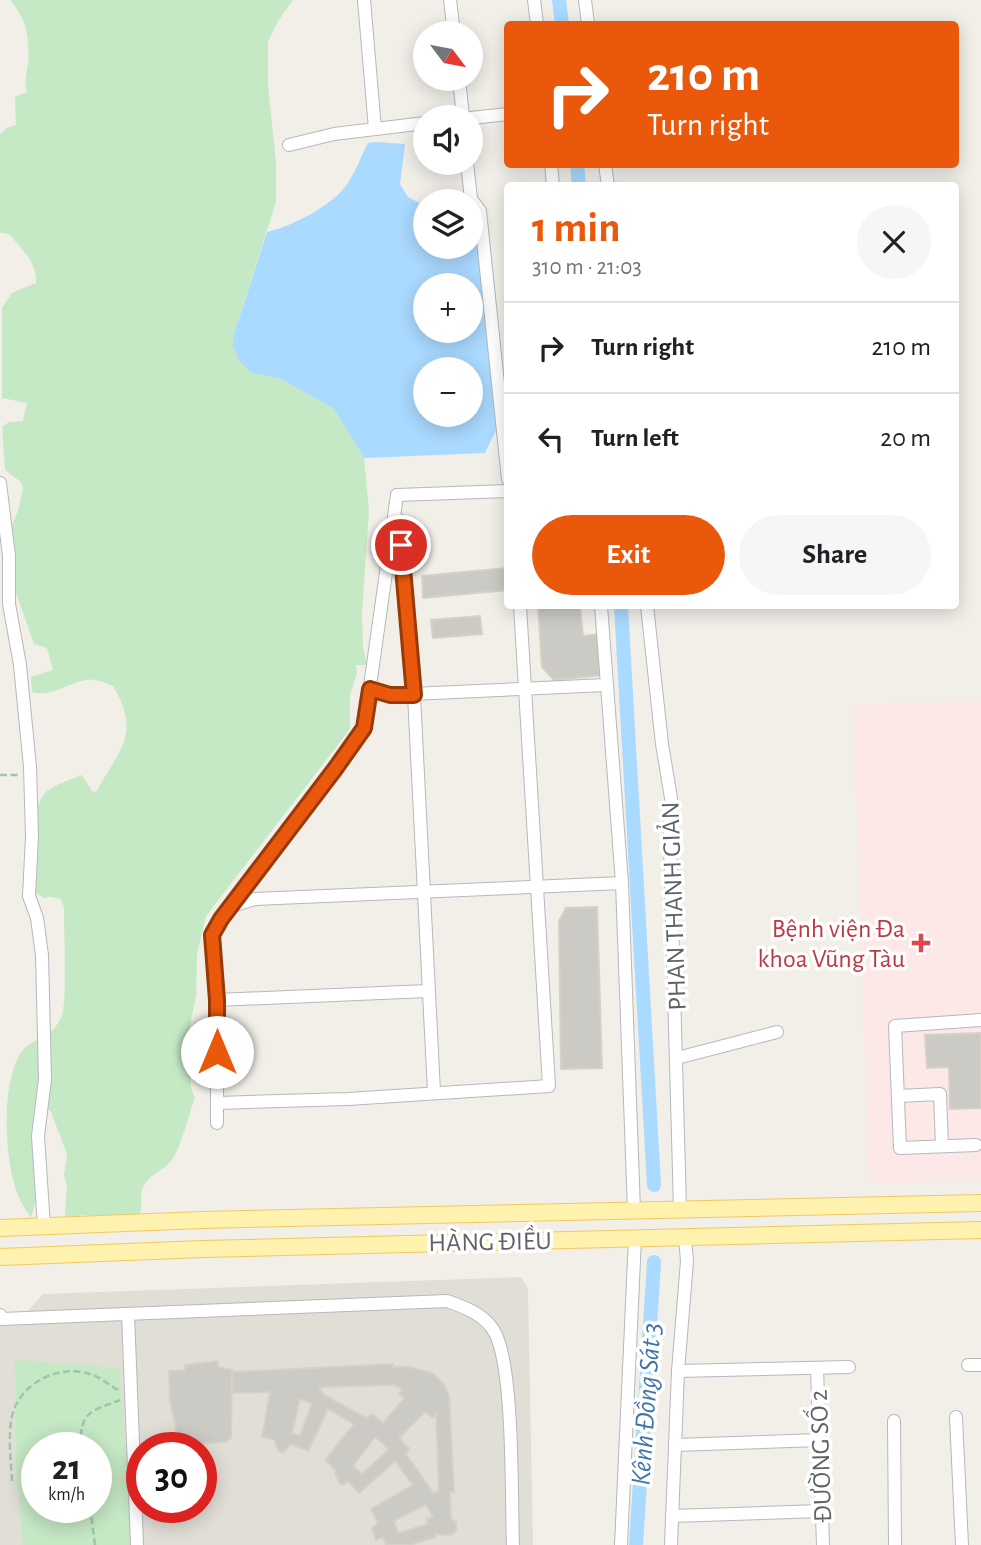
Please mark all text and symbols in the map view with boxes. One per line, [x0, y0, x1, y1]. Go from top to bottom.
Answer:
north arrow [413, 21, 483, 91]
map controls [413, 21, 483, 427]
icon: right [532, 49, 623, 140]
text: 210 m [647, 51, 760, 100]
button: sound [413, 105, 483, 175]
text: Turn right [647, 109, 769, 141]
button: layers [413, 189, 483, 259]
button: close [857, 205, 931, 279]
text: 1 min [532, 207, 621, 249]
text: 310 m · 21:03 [532, 256, 642, 279]
button: + [413, 273, 483, 343]
icon: right [532, 329, 570, 367]
text: Turn right [591, 334, 694, 360]
text: 210 m [871, 334, 931, 360]
button: − [413, 357, 483, 427]
icon: left [532, 420, 570, 458]
text: Turn left [591, 425, 679, 451]
text: 20 m [880, 425, 931, 451]
pin [371, 515, 431, 575]
button: Exit [532, 515, 725, 595]
button: Share [739, 515, 931, 595]
icon: arrive [382, 526, 420, 564]
street label: PHAN THANH GIẢN [655, 801, 691, 1011]
place label: Bệnh viện Đa khoa Vũng Tàu [758, 916, 905, 972]
marker: Bệnh viện Đa khoa Vũng Tàu [911, 933, 931, 953]
position arrow [180, 1015, 254, 1089]
street label: HÀNG ĐIỀU [428, 1224, 552, 1256]
water label: Kênh Đồng Sát 3 [627, 1322, 667, 1487]
street label: ĐƯỜNG SỐ 2 [802, 1389, 836, 1523]
speed limit sign: 30 [126, 1432, 217, 1523]
text: 21 [52, 1451, 81, 1486]
text: km/h [48, 1486, 85, 1504]

